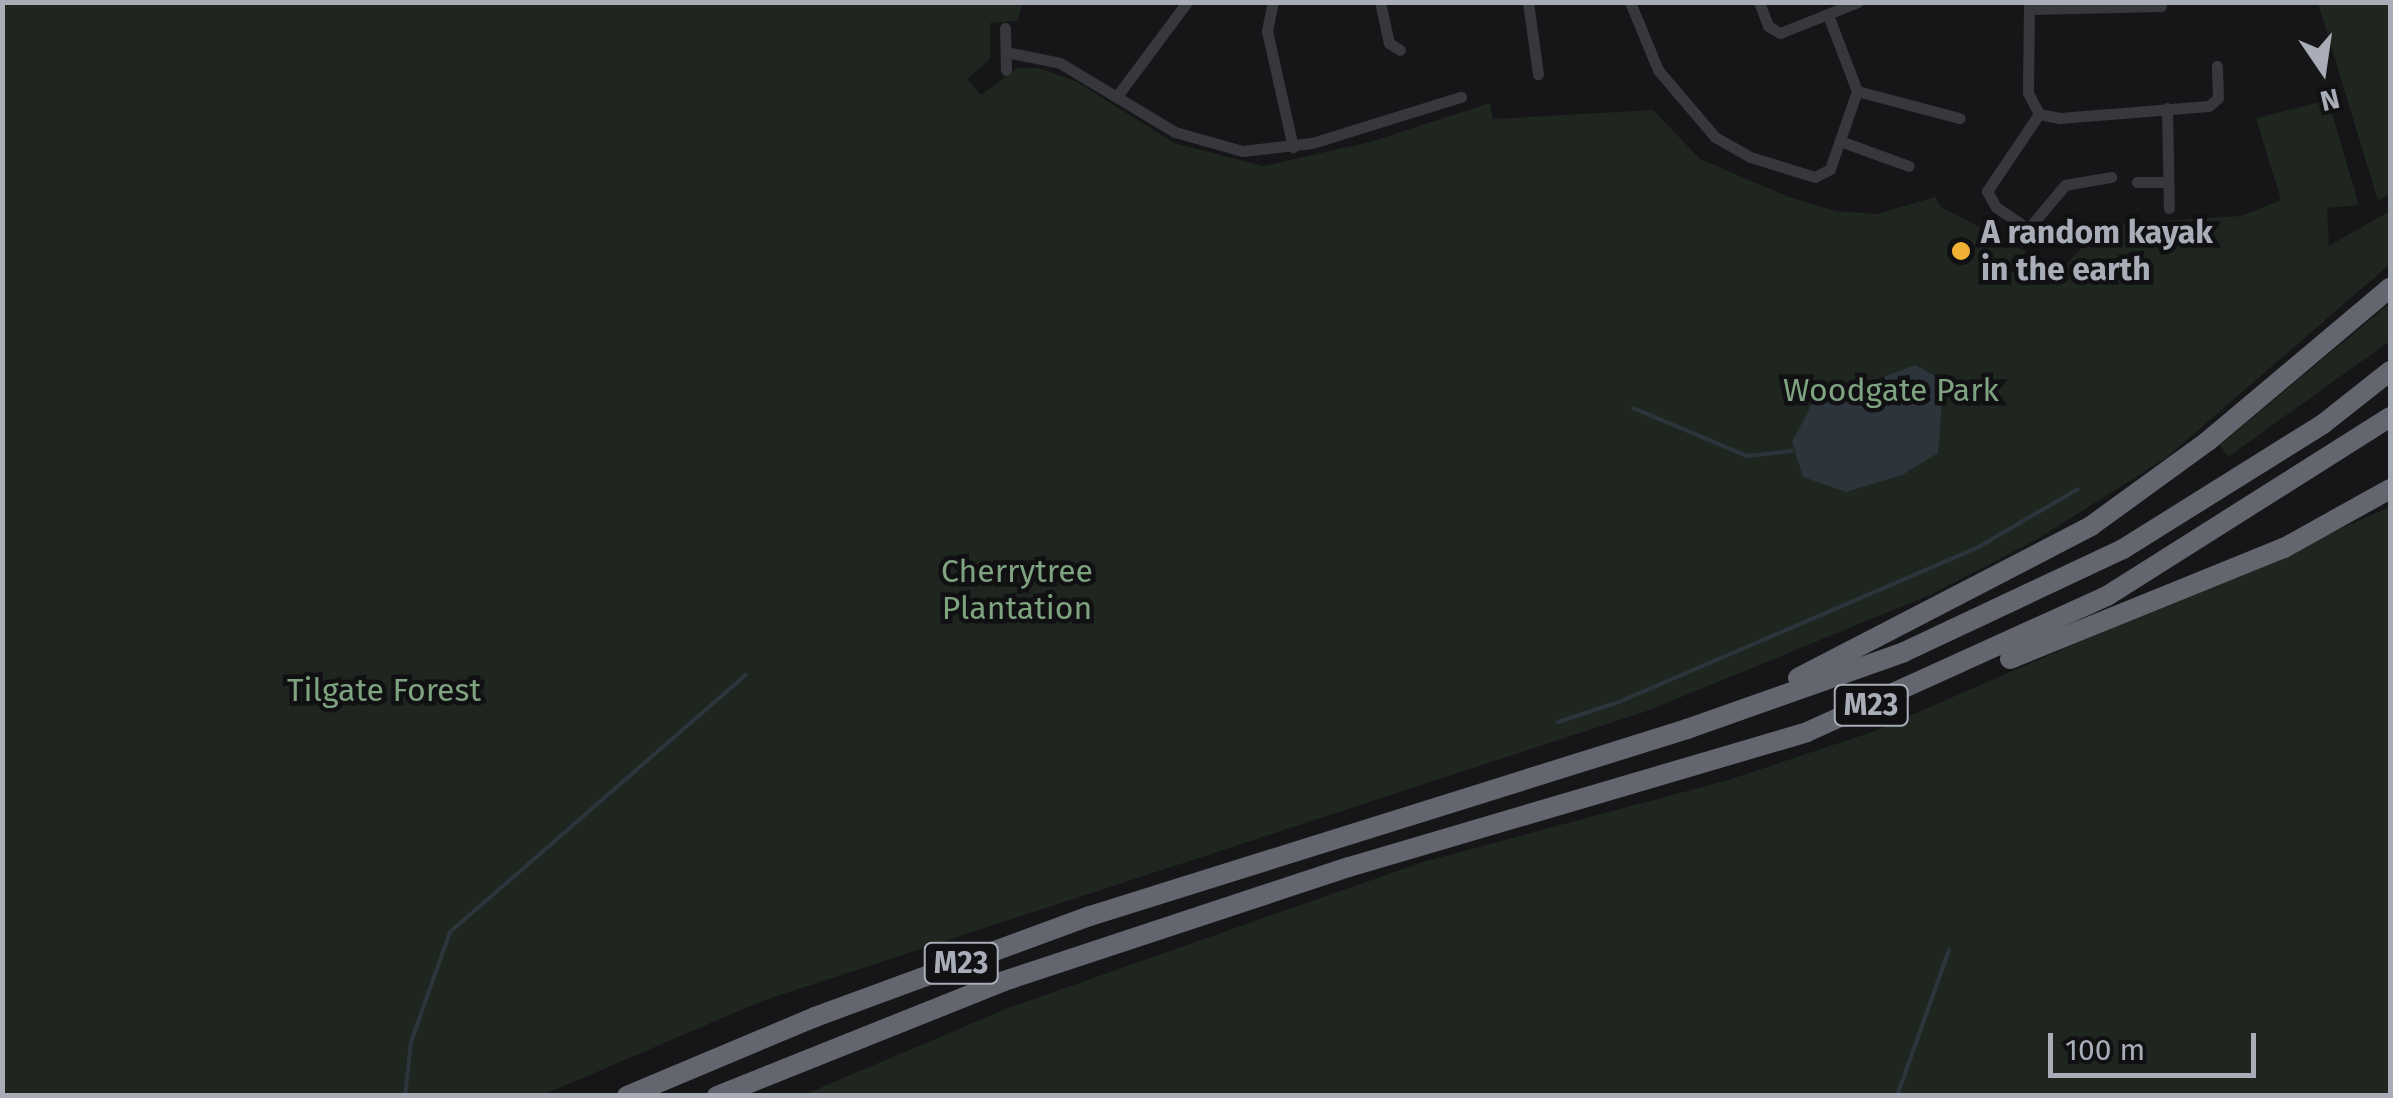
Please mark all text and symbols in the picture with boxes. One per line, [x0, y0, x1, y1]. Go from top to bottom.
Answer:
north arrow [2273, 20, 2373, 120]
text: N [2317, 82, 2343, 118]
place label: A random kayak in the earth [1981, 214, 2213, 289]
marker: A random kayak in the earth [1950, 240, 1972, 262]
park label: Woodgate Park [1783, 371, 1999, 409]
park label: Cherrytree Plantation [941, 553, 1093, 628]
park label: Tilgate Forest [287, 671, 481, 709]
road number: M23 [1834, 680, 1908, 730]
road number: M23 [924, 938, 998, 988]
scale bar [2053, 1013, 2260, 1075]
text: 100 m [2065, 1032, 2145, 1068]

